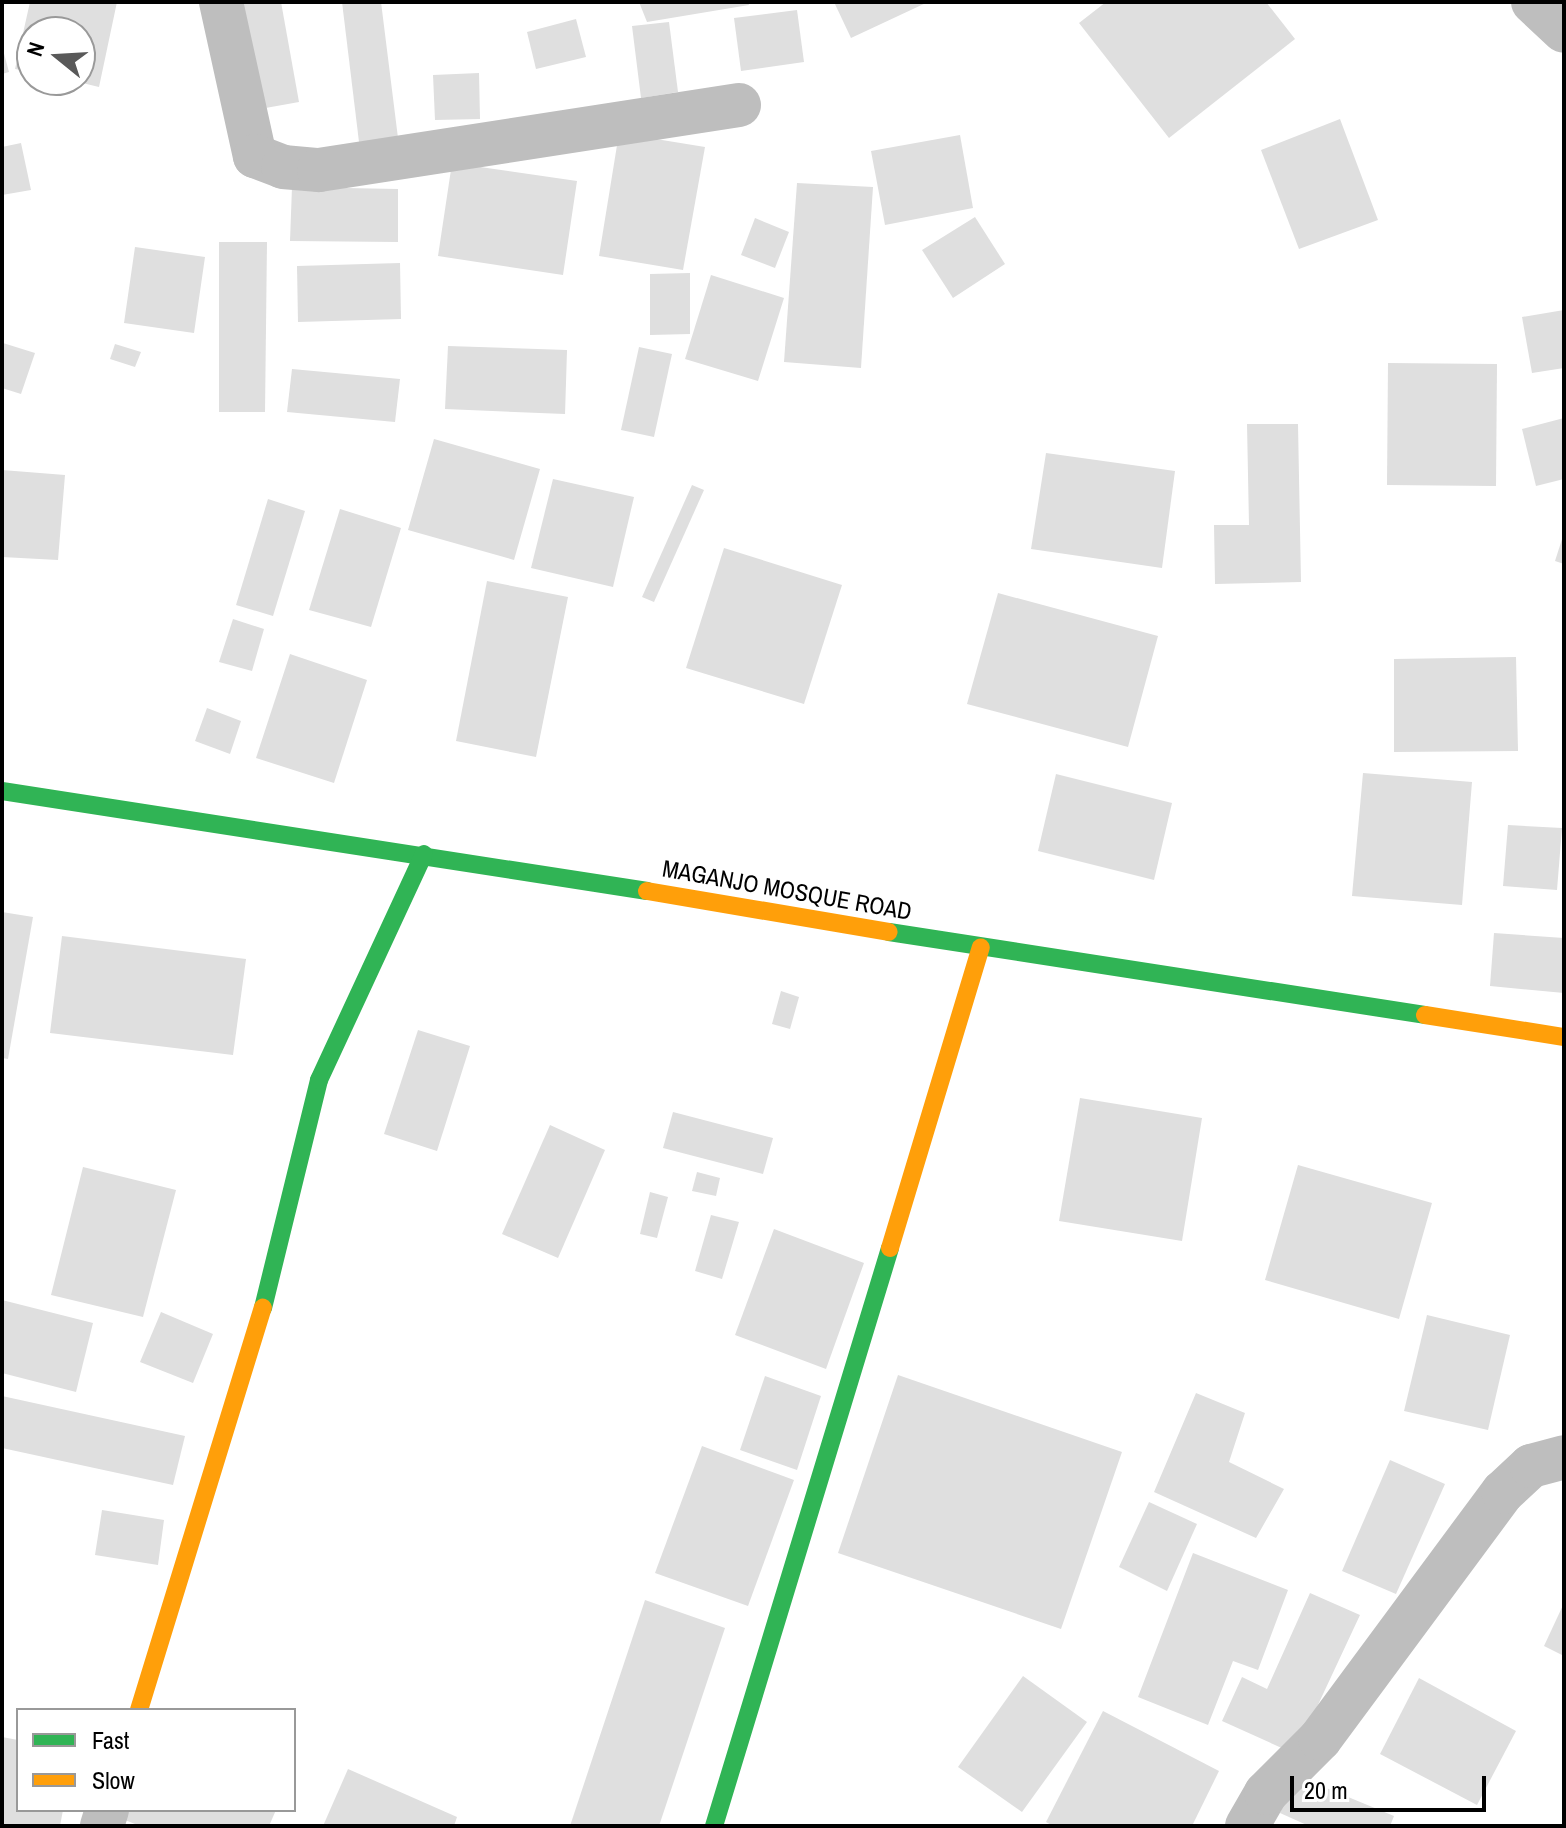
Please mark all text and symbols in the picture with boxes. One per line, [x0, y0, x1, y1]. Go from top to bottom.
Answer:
north arrow [16, 16, 96, 96]
text: N [19, 38, 51, 60]
street label: MAGANJO MOSQUE ROAD [660, 854, 914, 926]
legend [16, 1708, 296, 1812]
text: Fast [92, 1724, 129, 1756]
scale bar [1294, 1760, 1490, 1810]
text: Slow [92, 1764, 135, 1796]
text: 20 m [1304, 1774, 1348, 1806]

